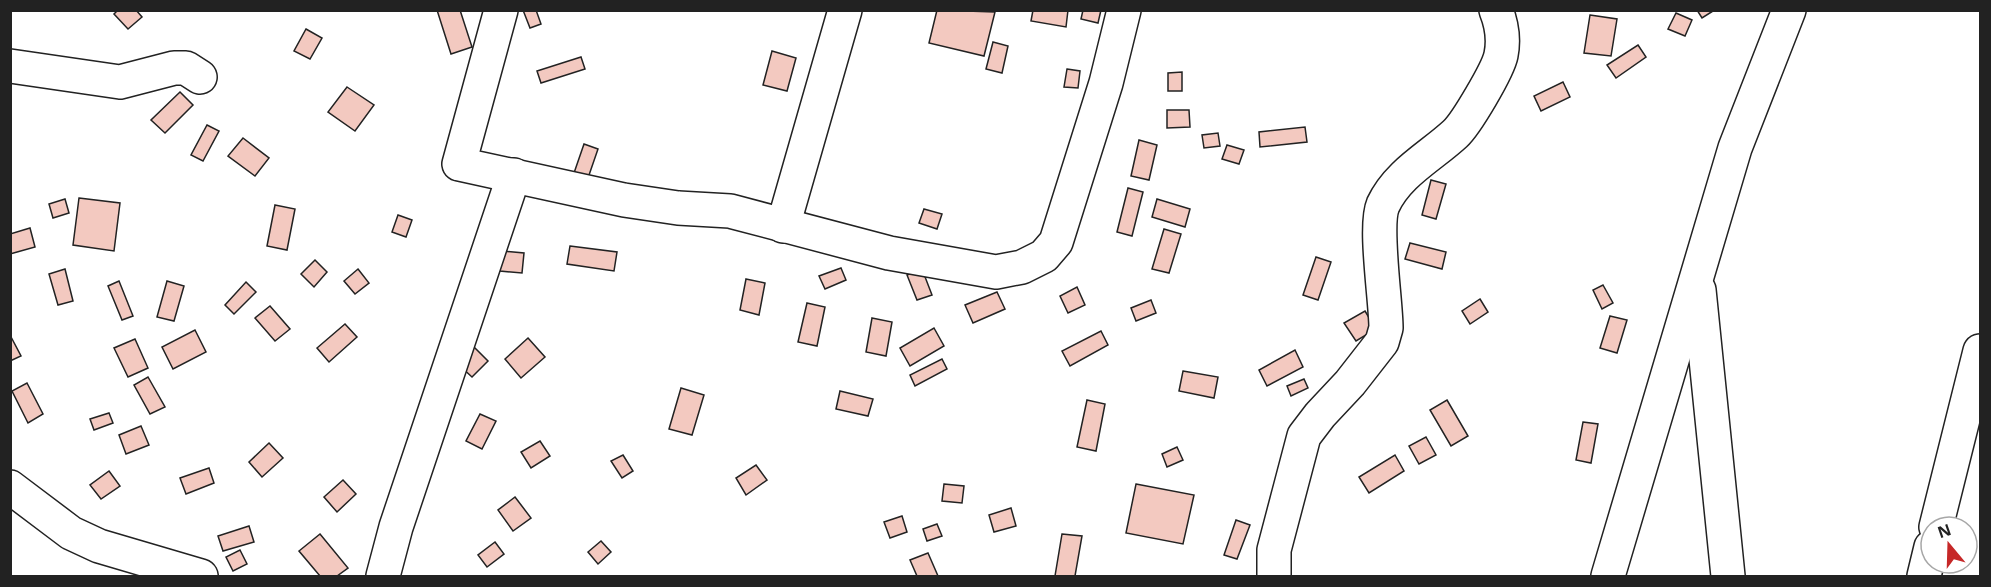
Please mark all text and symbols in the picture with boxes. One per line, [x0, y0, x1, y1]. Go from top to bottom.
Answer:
north arrow [1919, 515, 1979, 575]
text: N [1934, 518, 1954, 543]

